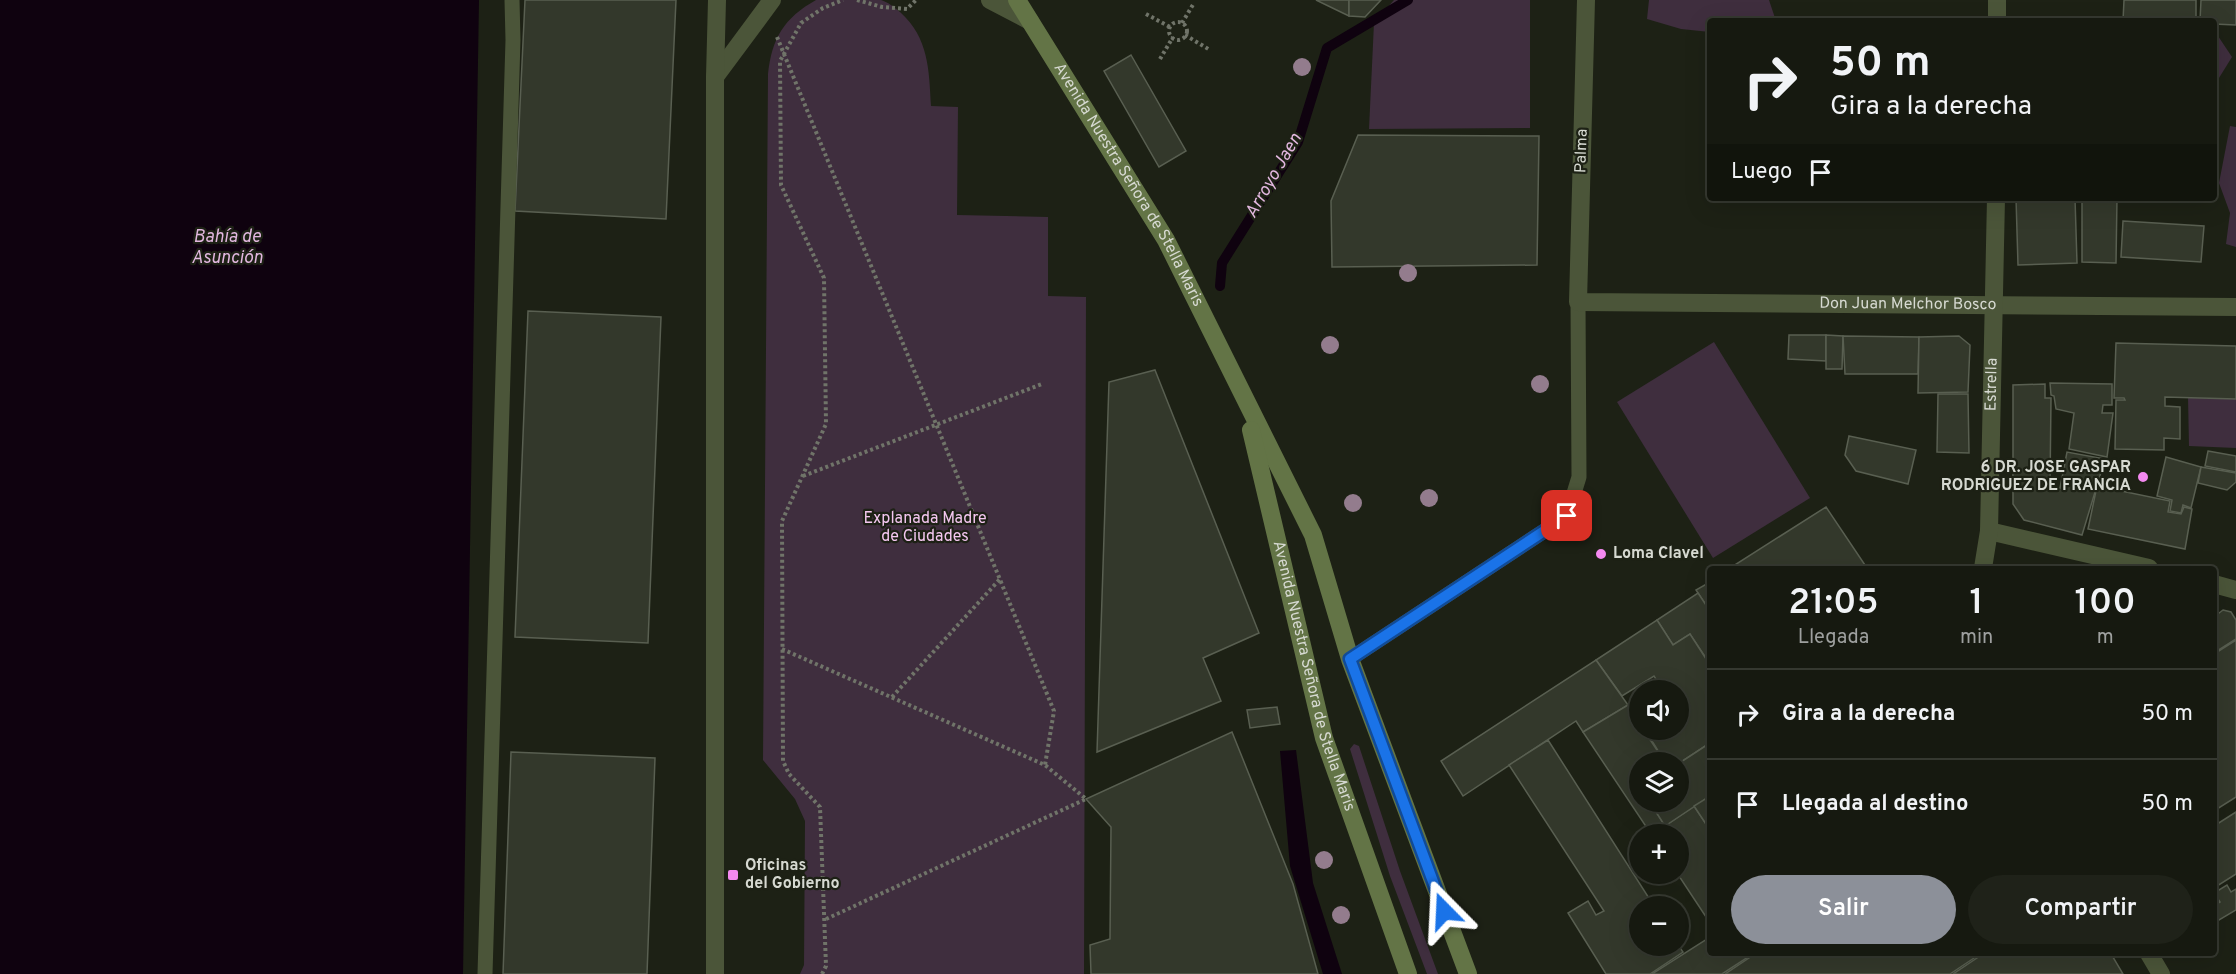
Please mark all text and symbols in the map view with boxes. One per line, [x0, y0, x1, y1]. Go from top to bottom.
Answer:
text: 50 m [1830, 38, 1931, 91]
icon: right [1731, 42, 1809, 120]
street label: Avenida Nuestra Señora de Stella Maris [1049, 59, 1208, 310]
text: Gira a la derecha [1830, 90, 2032, 124]
street label: Palma [1571, 128, 1593, 174]
water label: Arroyo Jaen [1240, 129, 1308, 223]
icon: arrive [1804, 156, 1837, 189]
text: Luego [1731, 159, 1792, 186]
water label: Bahía de Asunción [191, 226, 263, 270]
street label: Don Juan Melchor Bosco [1819, 294, 1997, 315]
street label: Estrella [1982, 358, 2003, 411]
place label: 6 DR. JOSE GASPAR RODRIGUEZ DE FRANCIA [1941, 458, 2131, 496]
marker: 6 DR. JOSE GASPAR RODRIGUEZ DE FRANCIA [2136, 470, 2150, 484]
pin [1541, 490, 1592, 541]
icon: arrive [1550, 499, 1583, 532]
park label: Explanada Madre de Ciudades [863, 509, 987, 547]
street label: Avenida Nuestra Señora de Stella Maris [1268, 539, 1359, 814]
place label: Loma Clavel [1613, 544, 1704, 564]
marker: Loma Clavel [1594, 547, 1608, 561]
text: 21:05 [1788, 581, 1879, 627]
text: 1 [1970, 581, 1984, 627]
text: 100 [2075, 581, 2136, 627]
text: Llegada [1798, 625, 1869, 651]
text: min [1960, 625, 1993, 651]
text: m [2097, 625, 2114, 651]
map controls [1629, 680, 1689, 956]
button: sound [1629, 680, 1689, 740]
icon: right [1731, 698, 1764, 731]
text: Gira a la derecha [1782, 701, 1955, 728]
text: 50 m [2141, 701, 2193, 728]
button: layers [1629, 752, 1689, 812]
icon: arrive [1731, 788, 1764, 821]
text: Llegada al destino [1782, 791, 1968, 818]
text: 50 m [2141, 791, 2193, 818]
button: + [1629, 824, 1689, 884]
place label: Oficinas del Gobierno [745, 856, 840, 894]
marker: Oficinas del Gobierno [726, 868, 740, 882]
button: Salir [1731, 875, 1956, 944]
button: Compartir [1968, 875, 2193, 944]
position arrow [1412, 879, 1476, 943]
button: − [1629, 896, 1689, 956]

